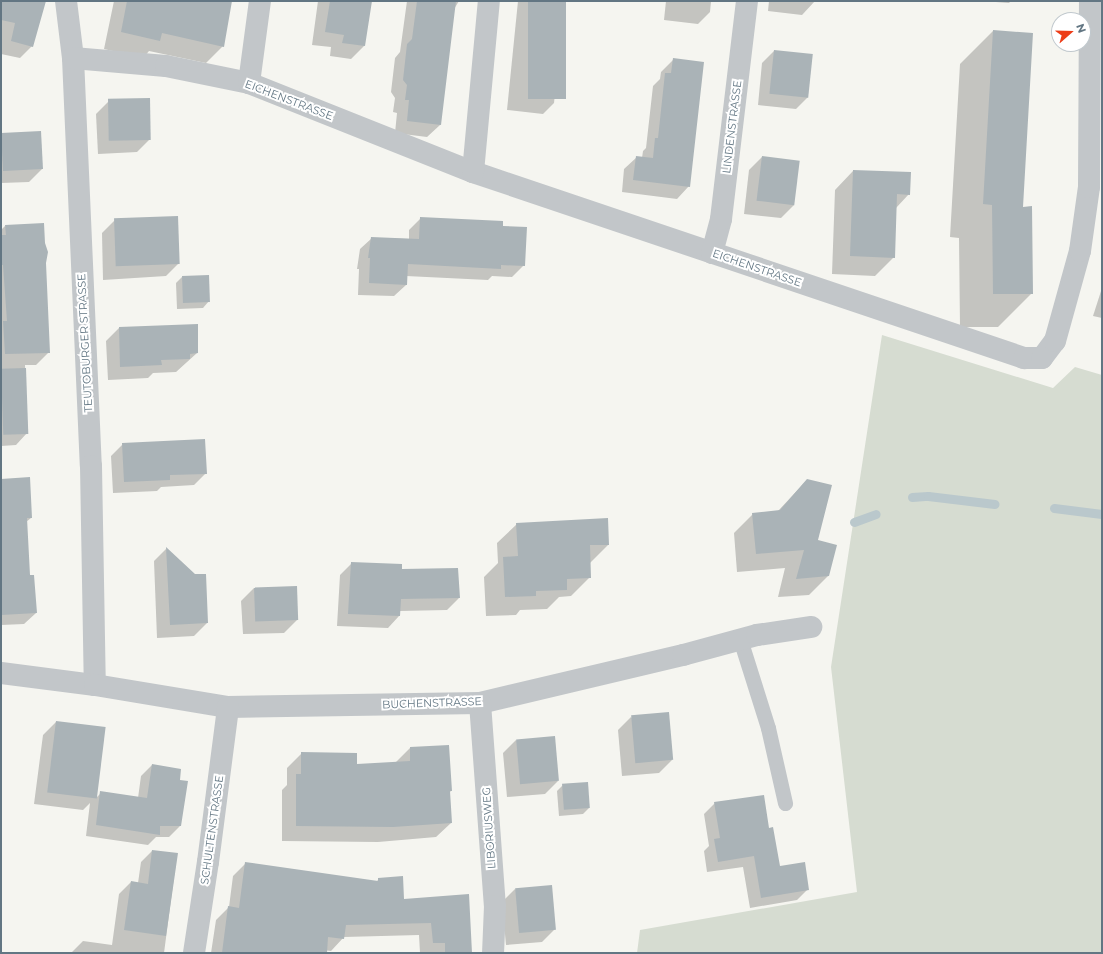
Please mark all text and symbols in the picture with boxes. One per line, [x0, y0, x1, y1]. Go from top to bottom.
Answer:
north arrow [1051, 12, 1091, 52]
text: N [1073, 22, 1089, 35]
street label: EICHENSTRASSE [243, 77, 335, 123]
street label: LINDENSTRASSE [720, 80, 744, 174]
street label: EICHENSTRASSE [711, 247, 803, 289]
street label: TEUTOBURGER STRASSE [75, 273, 95, 413]
street label: BUCHENSTRASSE [382, 695, 482, 711]
street label: SCHULTENSTRASSE [198, 775, 226, 885]
street label: LIBORIUSWEG [480, 787, 498, 869]

